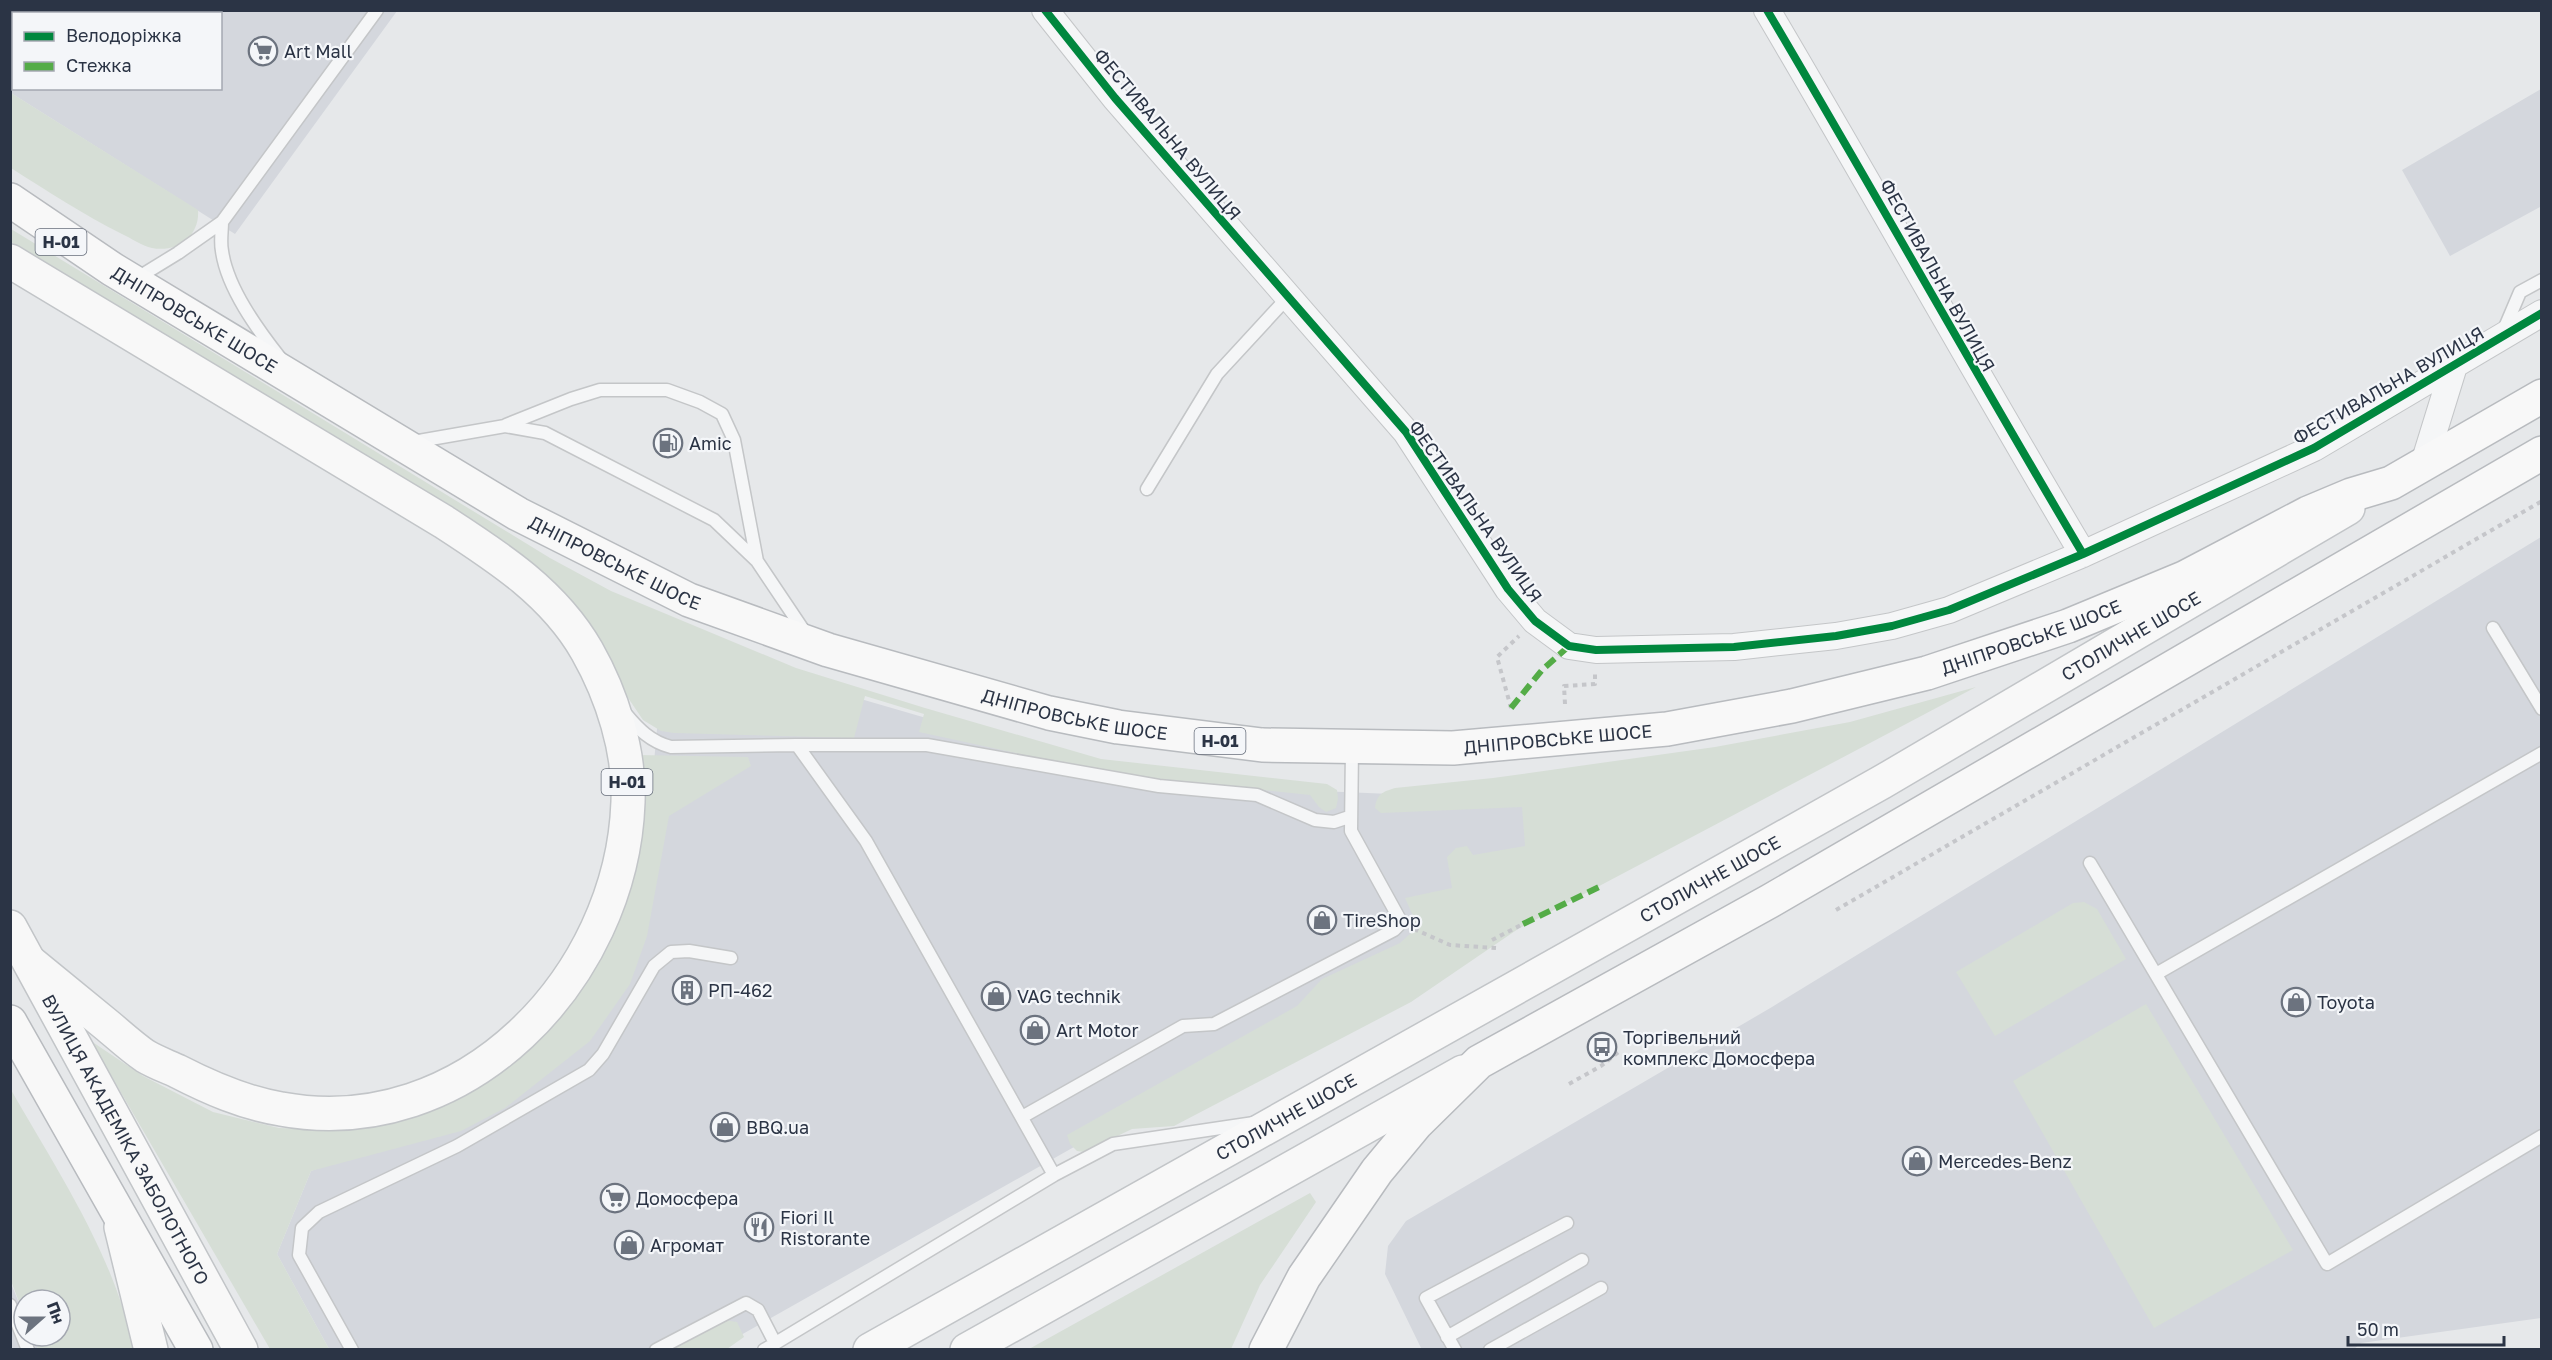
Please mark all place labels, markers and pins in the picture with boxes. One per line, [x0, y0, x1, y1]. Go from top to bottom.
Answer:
supermarket icon: Art Mall [247, 35, 279, 67]
place label: Art Mall [284, 40, 353, 62]
fuel station icon: Amic [652, 427, 684, 459]
place label: Amic [689, 432, 732, 454]
shop icon: TireShop [1306, 904, 1338, 936]
place label: TireShop [1343, 909, 1421, 931]
building icon: РП-462 [671, 974, 703, 1006]
place label: РП-462 [708, 979, 772, 1001]
shop icon: VAG technik [980, 980, 1012, 1012]
place label: VAG technik [1017, 985, 1121, 1007]
shop icon: Toyota [2280, 986, 2312, 1018]
place label: Toyota [2317, 991, 2375, 1013]
shop icon: Art Motor [1019, 1014, 1051, 1046]
place label: Art Motor [1056, 1019, 1138, 1041]
place label: Торгівельний комплекс Домосфера [1623, 1026, 1815, 1069]
bus stop icon: Торгівельний комплекс Домосфера [1586, 1031, 1618, 1063]
shop icon: BBQ.ua [709, 1111, 741, 1143]
place label: BBQ.ua [746, 1116, 809, 1138]
shop icon: Mercedes-Benz [1901, 1145, 1933, 1177]
place label: Mercedes-Benz [1938, 1150, 2072, 1172]
supermarket icon: Домосфера [599, 1182, 631, 1214]
place label: Домосфера [636, 1187, 738, 1209]
place label: Fiori Il Ristorante [780, 1206, 870, 1249]
restaurant icon: Fiori Il Ristorante [743, 1211, 775, 1243]
shop icon: Агромат [613, 1229, 645, 1261]
place label: Агромат [650, 1234, 724, 1256]

